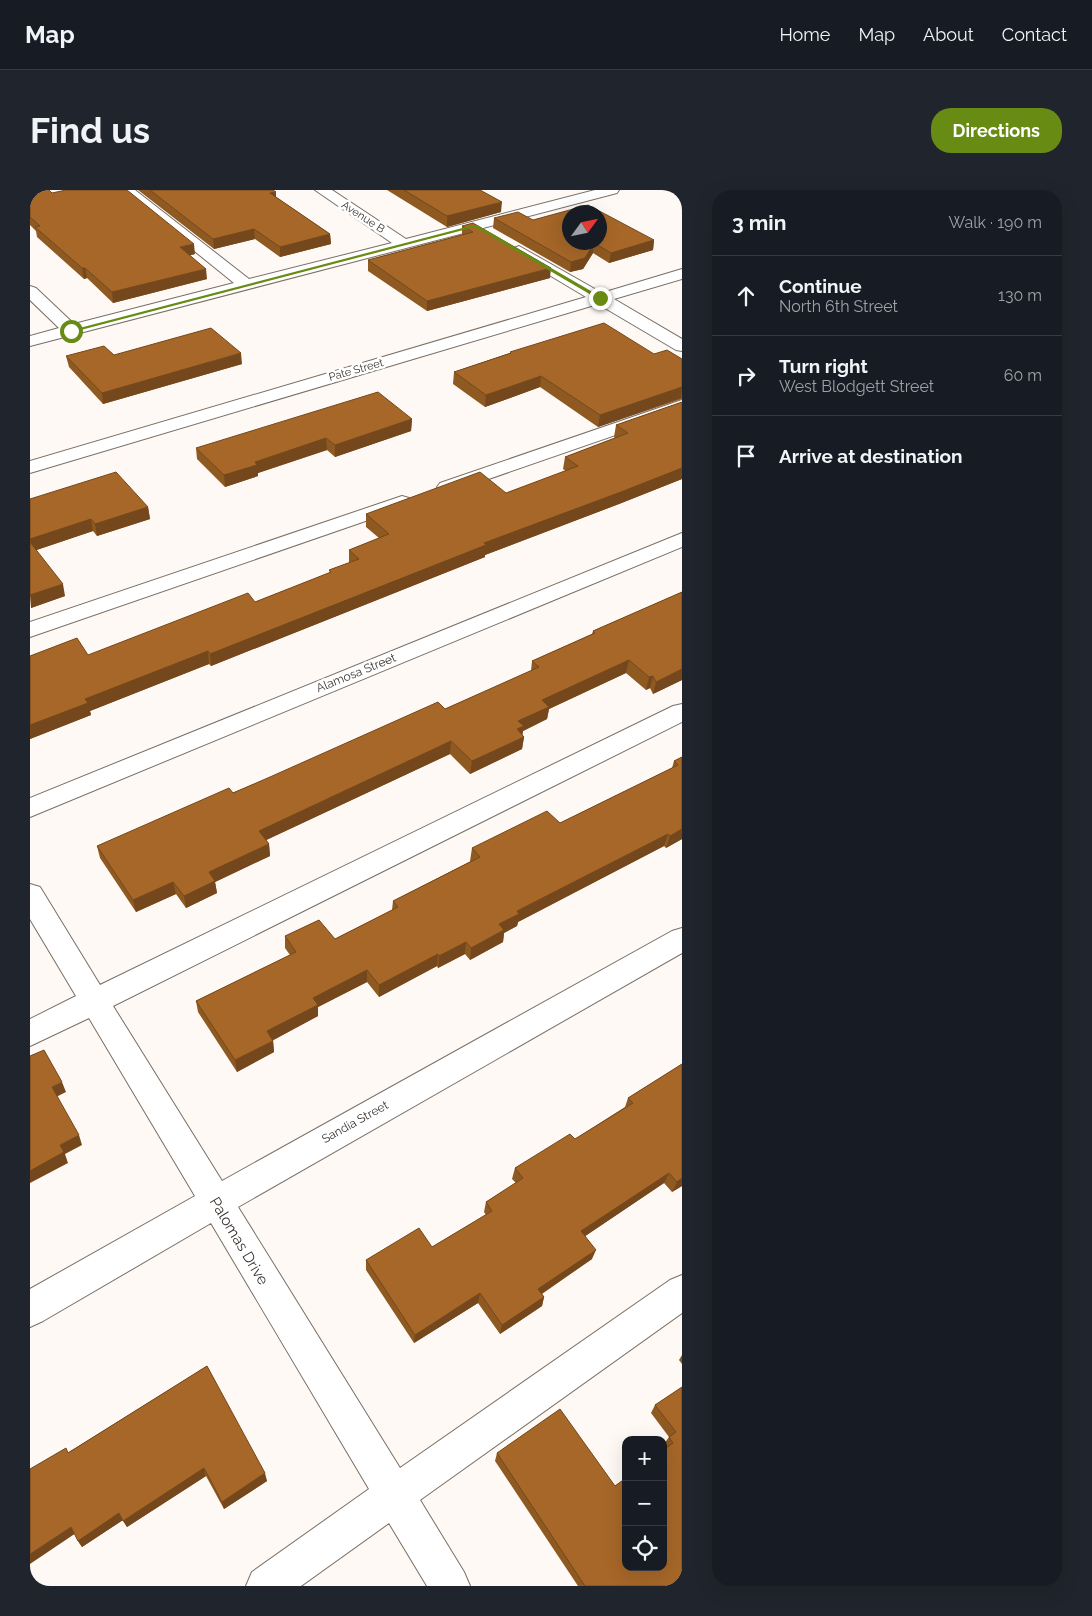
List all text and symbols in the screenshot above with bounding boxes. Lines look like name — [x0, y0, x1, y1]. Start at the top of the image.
text: Map — [25, 20, 75, 49]
text: Home — [779, 24, 830, 45]
text: Map — [858, 24, 895, 45]
text: About — [923, 24, 974, 45]
text: Contact — [1002, 24, 1067, 45]
button: Directions — [931, 108, 1062, 153]
text: Find us — [30, 110, 150, 151]
street label: Avenue B — [339, 198, 387, 236]
north arrow — [562, 205, 607, 250]
text: 3 min — [732, 210, 786, 235]
text: Walk · 190 m — [949, 213, 1042, 232]
text: Continue — [779, 275, 862, 297]
icon: ahead — [732, 282, 760, 310]
text: 130 m — [998, 286, 1042, 305]
route end — [589, 287, 612, 310]
text: North 6th Street — [779, 297, 898, 316]
route start — [60, 320, 83, 343]
text: Turn right — [779, 355, 868, 377]
street label: Pate Street — [327, 356, 385, 384]
icon: right — [732, 362, 760, 390]
text: 60 m — [1004, 366, 1042, 385]
text: West Blodgett Street — [779, 377, 934, 396]
icon: arrive — [732, 442, 760, 470]
text: Arrive at destination — [779, 445, 963, 467]
street label: Alamosa Street — [314, 651, 398, 695]
street label: Sandia Street — [319, 1098, 391, 1146]
street label: Palomas Drive — [206, 1194, 272, 1288]
map controls — [622, 1436, 667, 1571]
button: + — [622, 1436, 667, 1481]
button: − — [622, 1481, 667, 1526]
button: locate — [622, 1526, 667, 1571]

